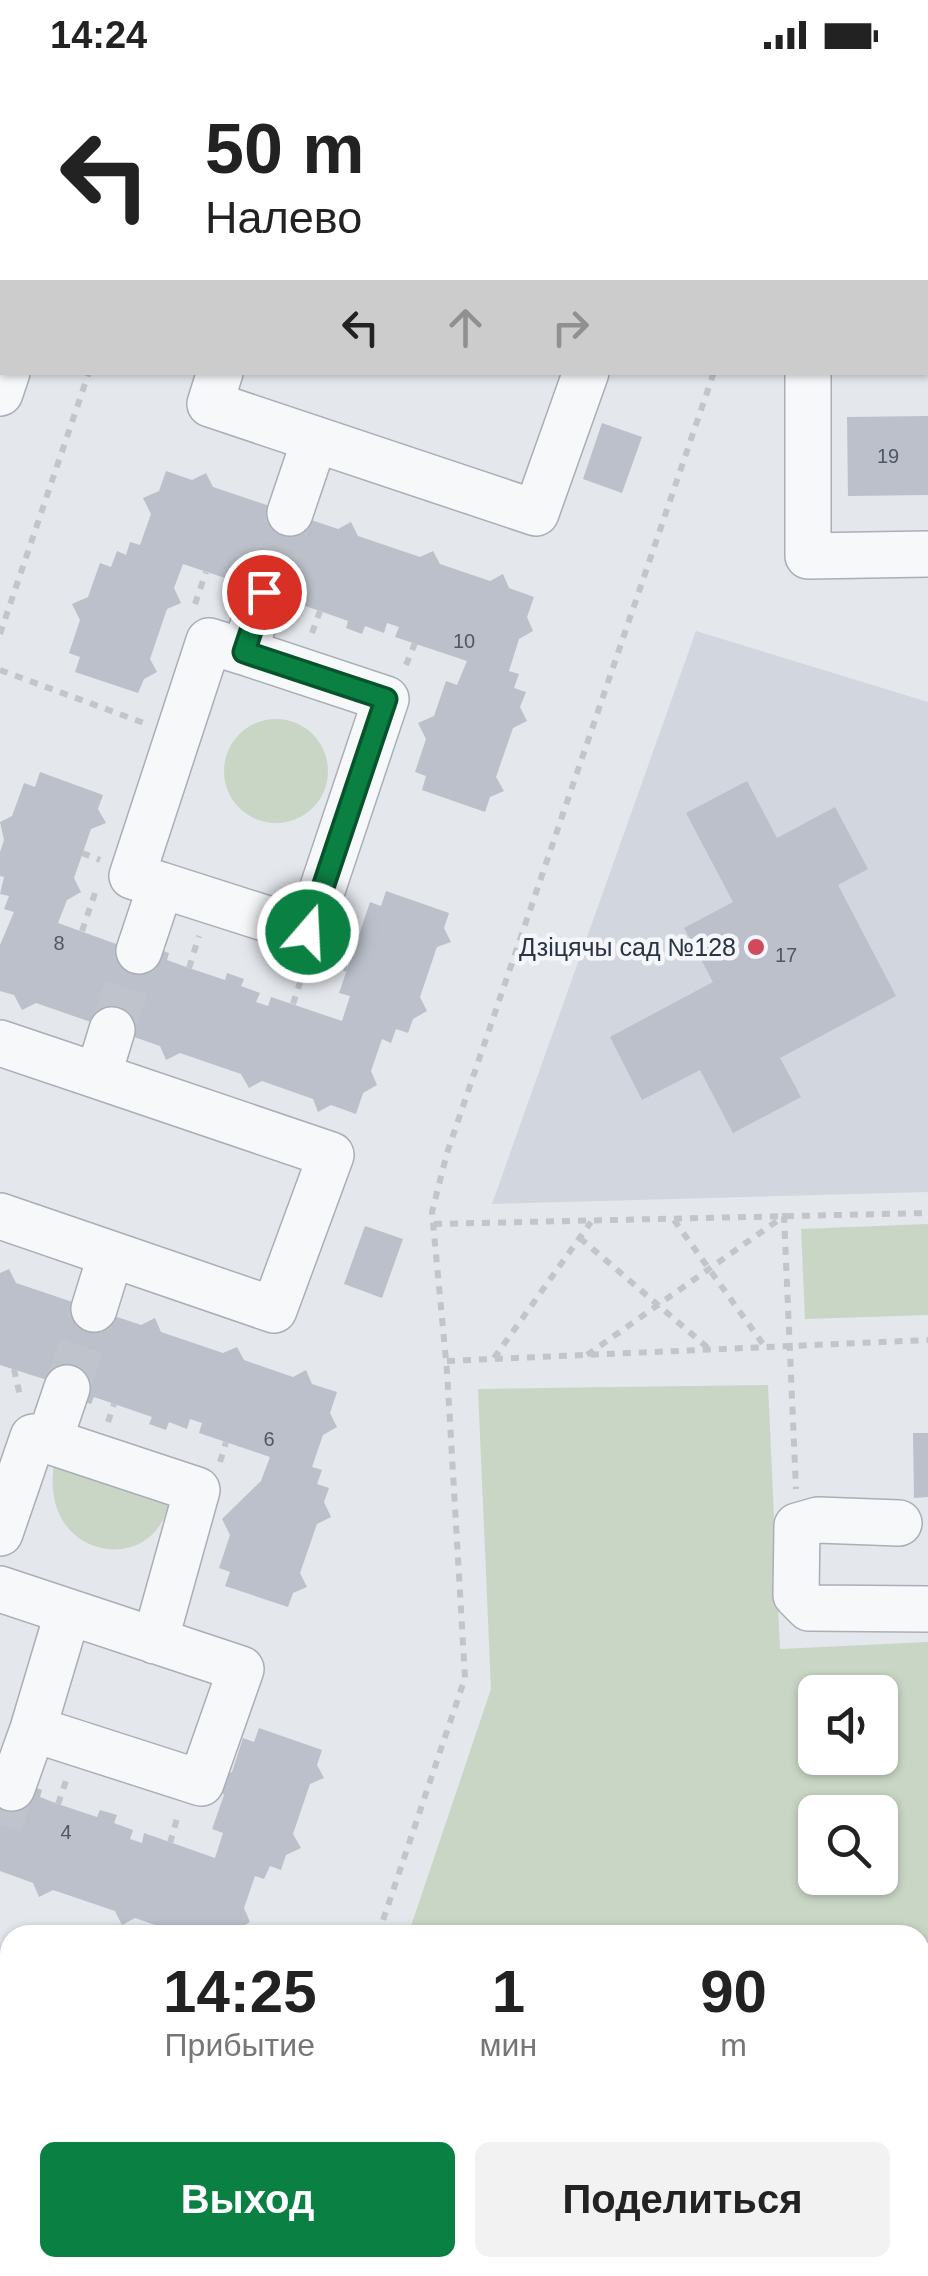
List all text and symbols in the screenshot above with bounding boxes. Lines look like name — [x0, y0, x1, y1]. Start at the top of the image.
text: 14:24 — [50, 14, 147, 56]
icon: left — [40, 110, 170, 240]
text: 50 m — [205, 110, 365, 188]
text: Налево — [205, 192, 362, 243]
icon: left — [333, 300, 388, 355]
icon: ahead — [438, 300, 493, 355]
icon: right — [543, 300, 598, 355]
house number: 19 — [877, 445, 899, 467]
pin — [222, 550, 307, 635]
icon: arrive — [237, 565, 292, 620]
house number: 10 — [453, 630, 475, 652]
position arrow — [256, 880, 360, 984]
house number: 8 — [53, 932, 65, 954]
place label: Дзіцячы сад №128 — [519, 933, 736, 961]
marker: Дзіцячы сад №128 — [745, 936, 767, 958]
house number: 17 — [775, 944, 797, 966]
house number: 6 — [263, 1428, 275, 1450]
map controls — [798, 1675, 898, 1895]
button: sound — [798, 1675, 898, 1775]
button: search — [798, 1795, 898, 1895]
house number: 4 — [60, 1821, 72, 1843]
text: 14:25 — [163, 1958, 317, 2025]
text: 1 — [492, 1958, 525, 2025]
text: 90 — [700, 1958, 767, 2025]
text: Прибытие — [165, 2027, 315, 2063]
text: мин — [480, 2027, 537, 2063]
text: m — [720, 2027, 747, 2063]
button: Выход — [40, 2142, 455, 2257]
button: Поделиться — [475, 2142, 890, 2257]

